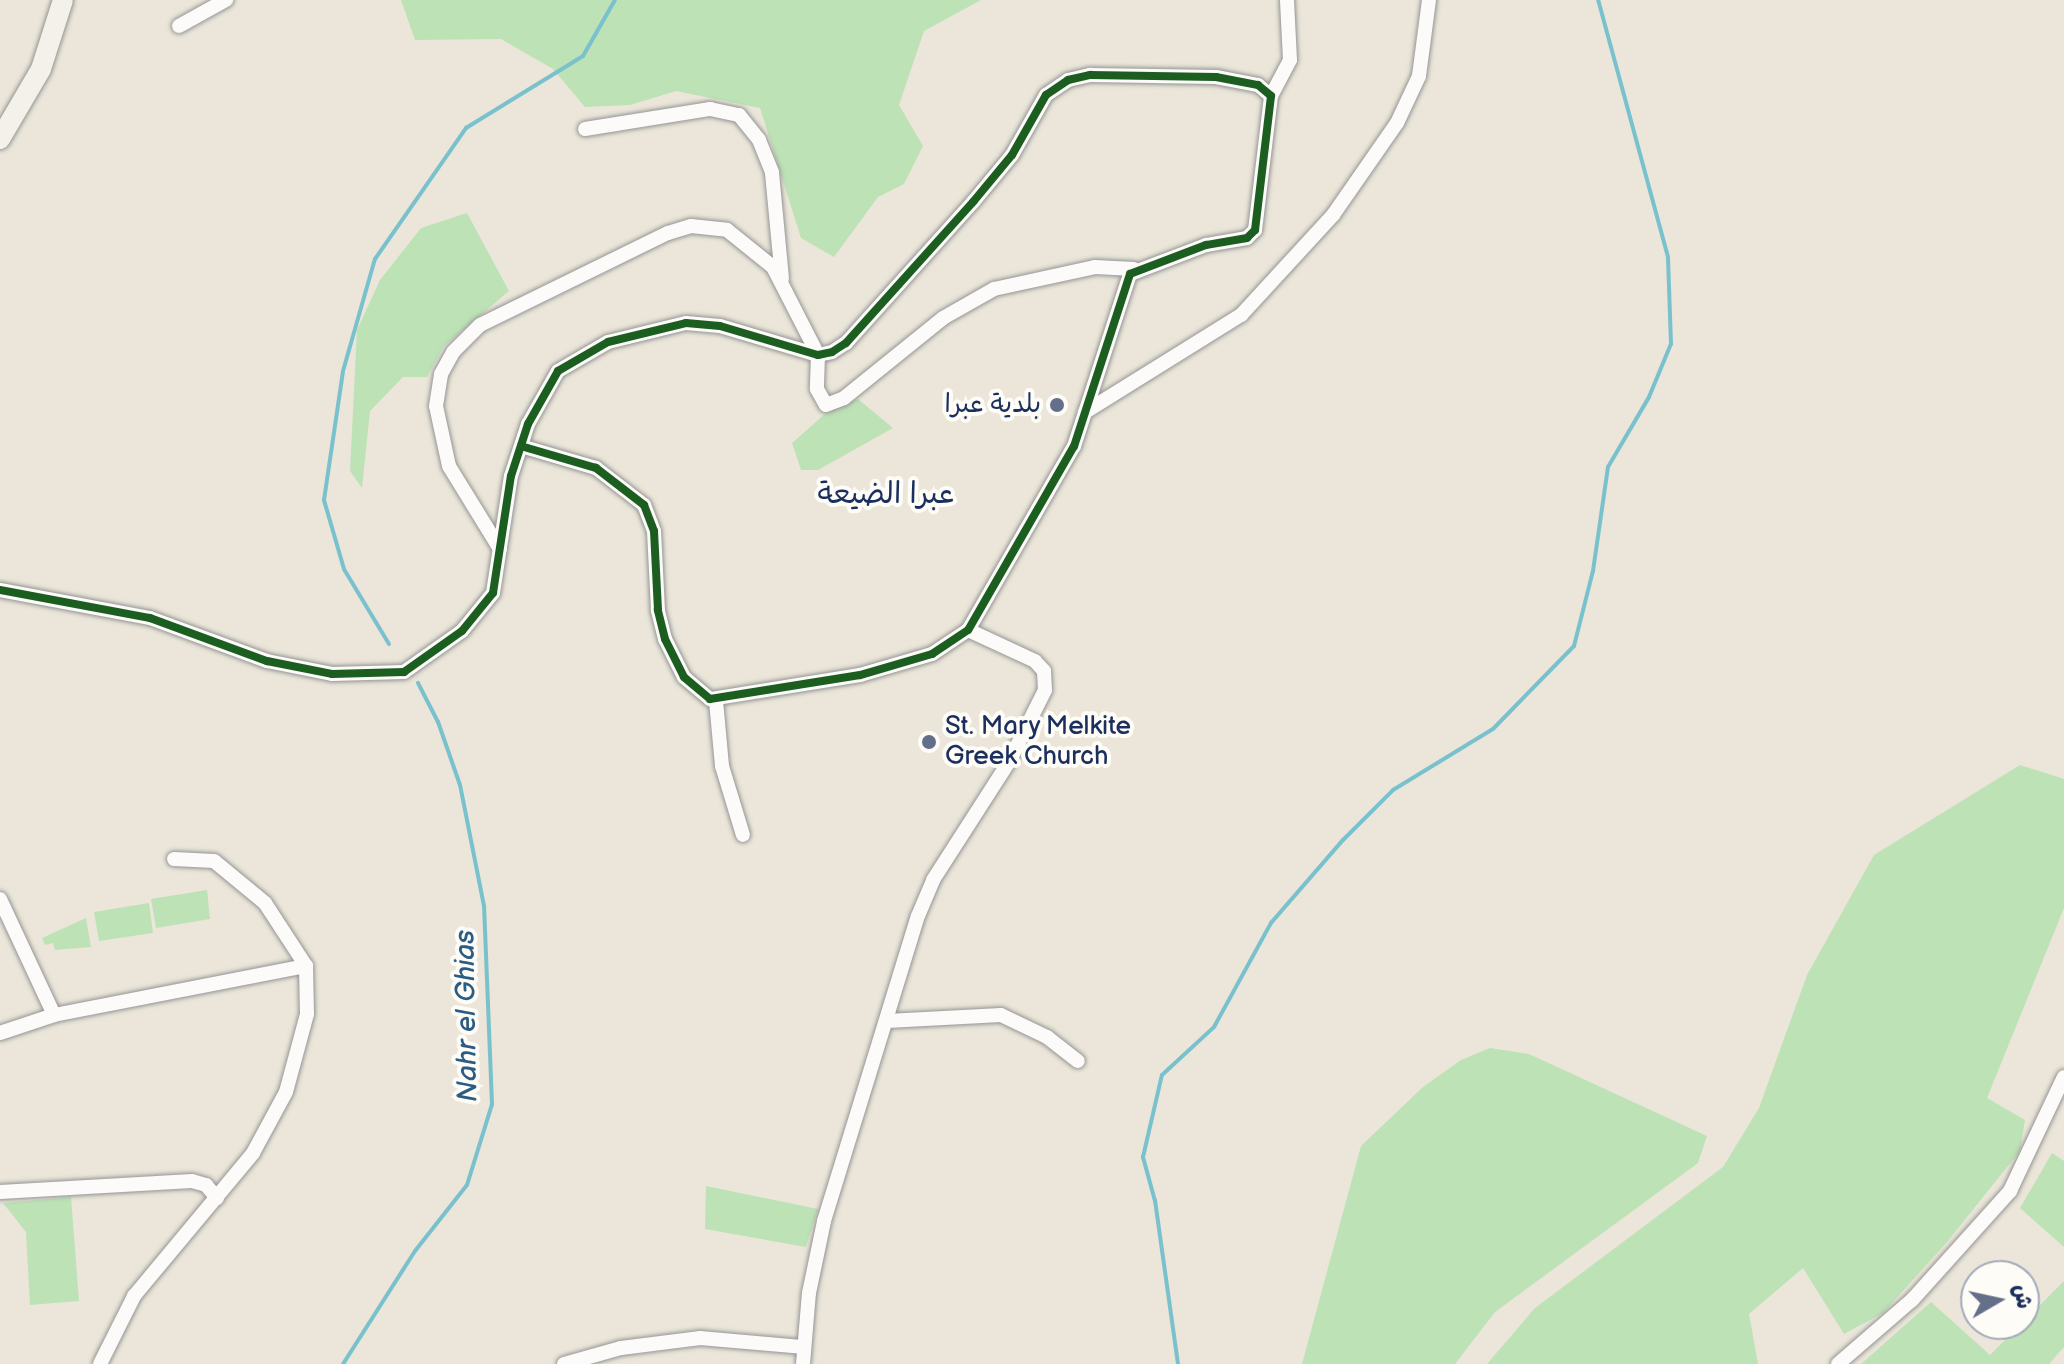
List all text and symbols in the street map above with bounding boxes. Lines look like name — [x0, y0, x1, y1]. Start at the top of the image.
place label: بلدية عبرا — [945, 389, 1041, 421]
marker: بلدية عبرا — [1048, 396, 1066, 414]
district label: عبرا الضيعة — [817, 476, 955, 512]
place label: St. Mary Melkite Greek Church — [945, 711, 1133, 772]
marker: St. Mary Melkite Greek Church — [920, 733, 938, 751]
water label: Nahr el Ghias — [449, 930, 485, 1102]
north arrow — [1960, 1260, 2040, 1340]
text: ش — [2007, 1282, 2037, 1311]

